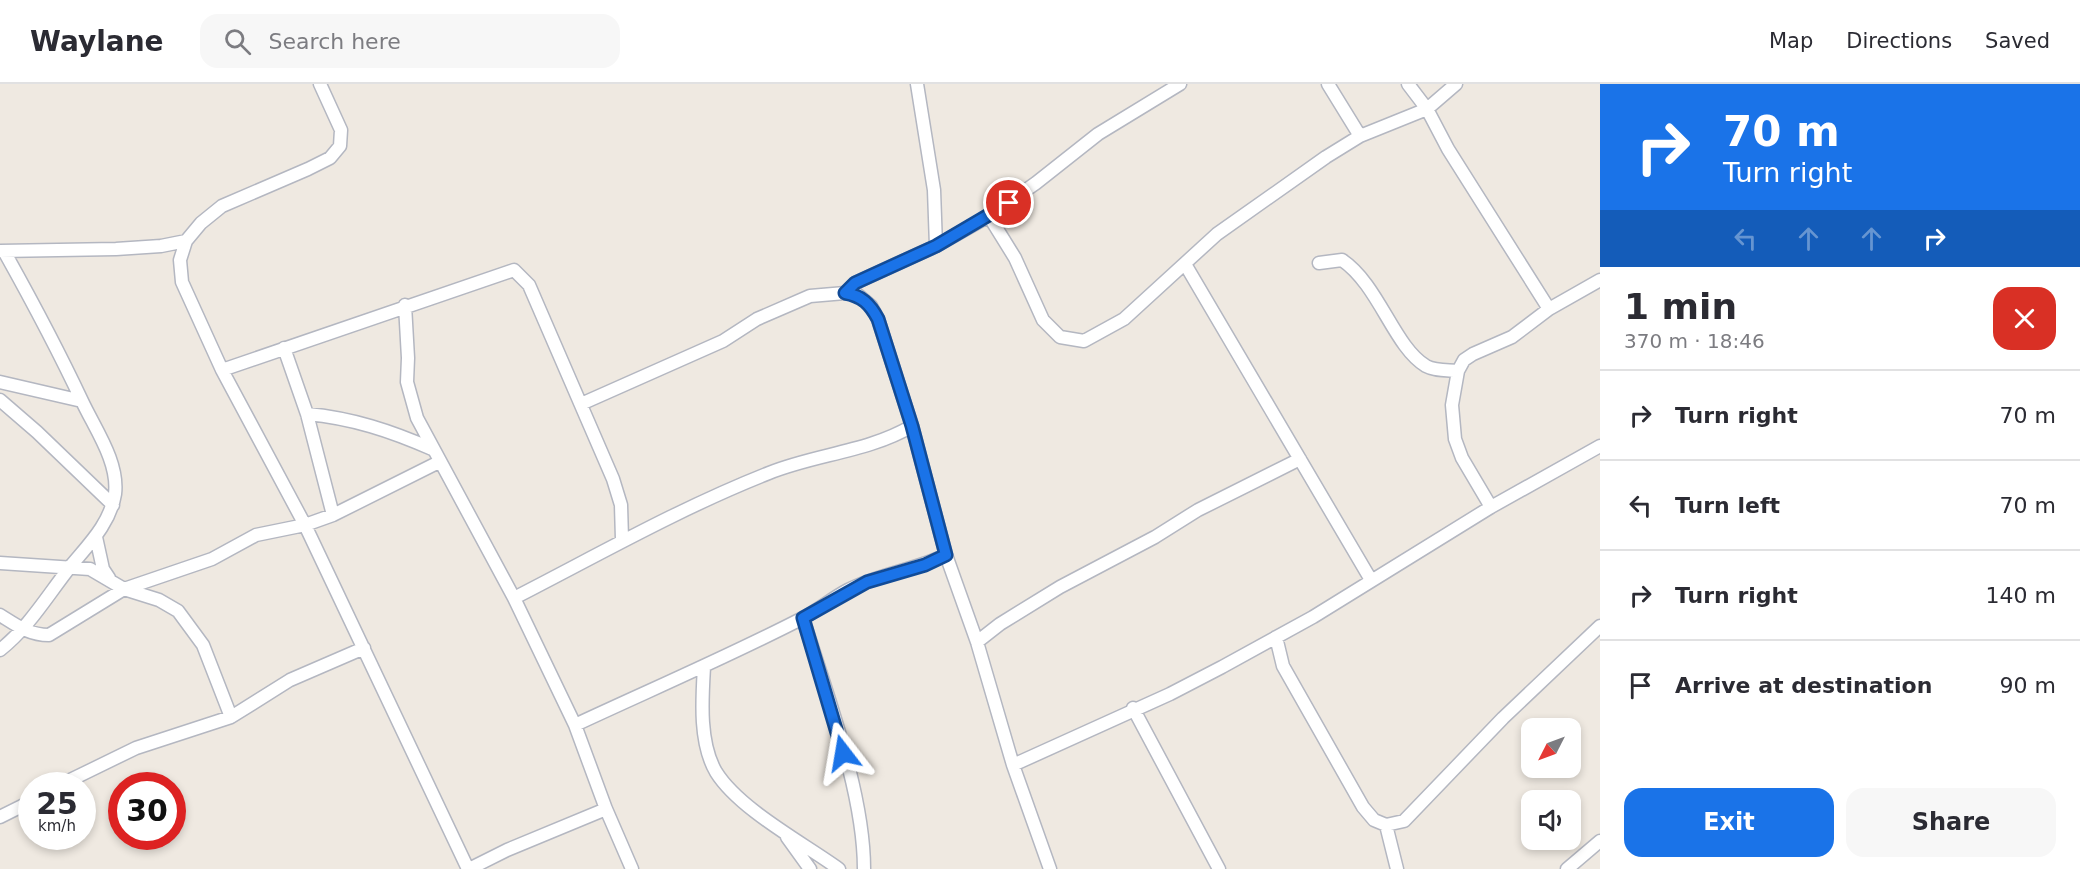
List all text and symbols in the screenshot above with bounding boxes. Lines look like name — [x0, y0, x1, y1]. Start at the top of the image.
search box — [200, 14, 620, 68]
text: Waylane — [30, 25, 164, 58]
icon: search — [221, 25, 254, 58]
text: Search here — [269, 29, 401, 54]
text: Map — [1769, 29, 1813, 53]
text: Directions — [1846, 29, 1952, 53]
text: Saved — [1985, 29, 2050, 53]
text: 70 m — [1723, 107, 1840, 156]
icon: right — [1624, 108, 1702, 186]
text: Turn right — [1723, 157, 1852, 188]
pin — [983, 177, 1034, 228]
icon: arrive — [992, 186, 1025, 219]
icon: left — [1729, 222, 1762, 255]
icon: ahead — [1792, 222, 1825, 255]
icon: ahead — [1855, 222, 1888, 255]
icon: right — [1918, 222, 1951, 255]
text: 1 min — [1624, 286, 1737, 327]
button: close — [1993, 287, 2056, 350]
text: 370 m · 18:46 — [1624, 329, 1765, 353]
icon: right — [1624, 399, 1657, 432]
text: Turn right — [1675, 403, 1798, 428]
text: 70 m — [2000, 403, 2056, 428]
icon: left — [1624, 489, 1657, 522]
text: Turn left — [1675, 493, 1780, 518]
text: 70 m — [2000, 493, 2056, 518]
icon: right — [1624, 579, 1657, 612]
text: Turn right — [1675, 583, 1798, 608]
text: 140 m — [1986, 583, 2056, 608]
icon: arrive — [1624, 669, 1657, 702]
text: Arrive at destination — [1675, 673, 1932, 698]
text: 90 m — [2000, 673, 2056, 698]
north arrow — [1521, 718, 1581, 778]
map controls — [1521, 718, 1581, 850]
position arrow — [811, 721, 875, 785]
speed limit sign: 30 — [108, 772, 186, 850]
text: 25 — [36, 786, 78, 821]
button: Exit — [1624, 788, 1834, 857]
button: Share — [1846, 788, 2056, 857]
button: sound — [1521, 790, 1581, 850]
text: km/h — [38, 817, 76, 835]

